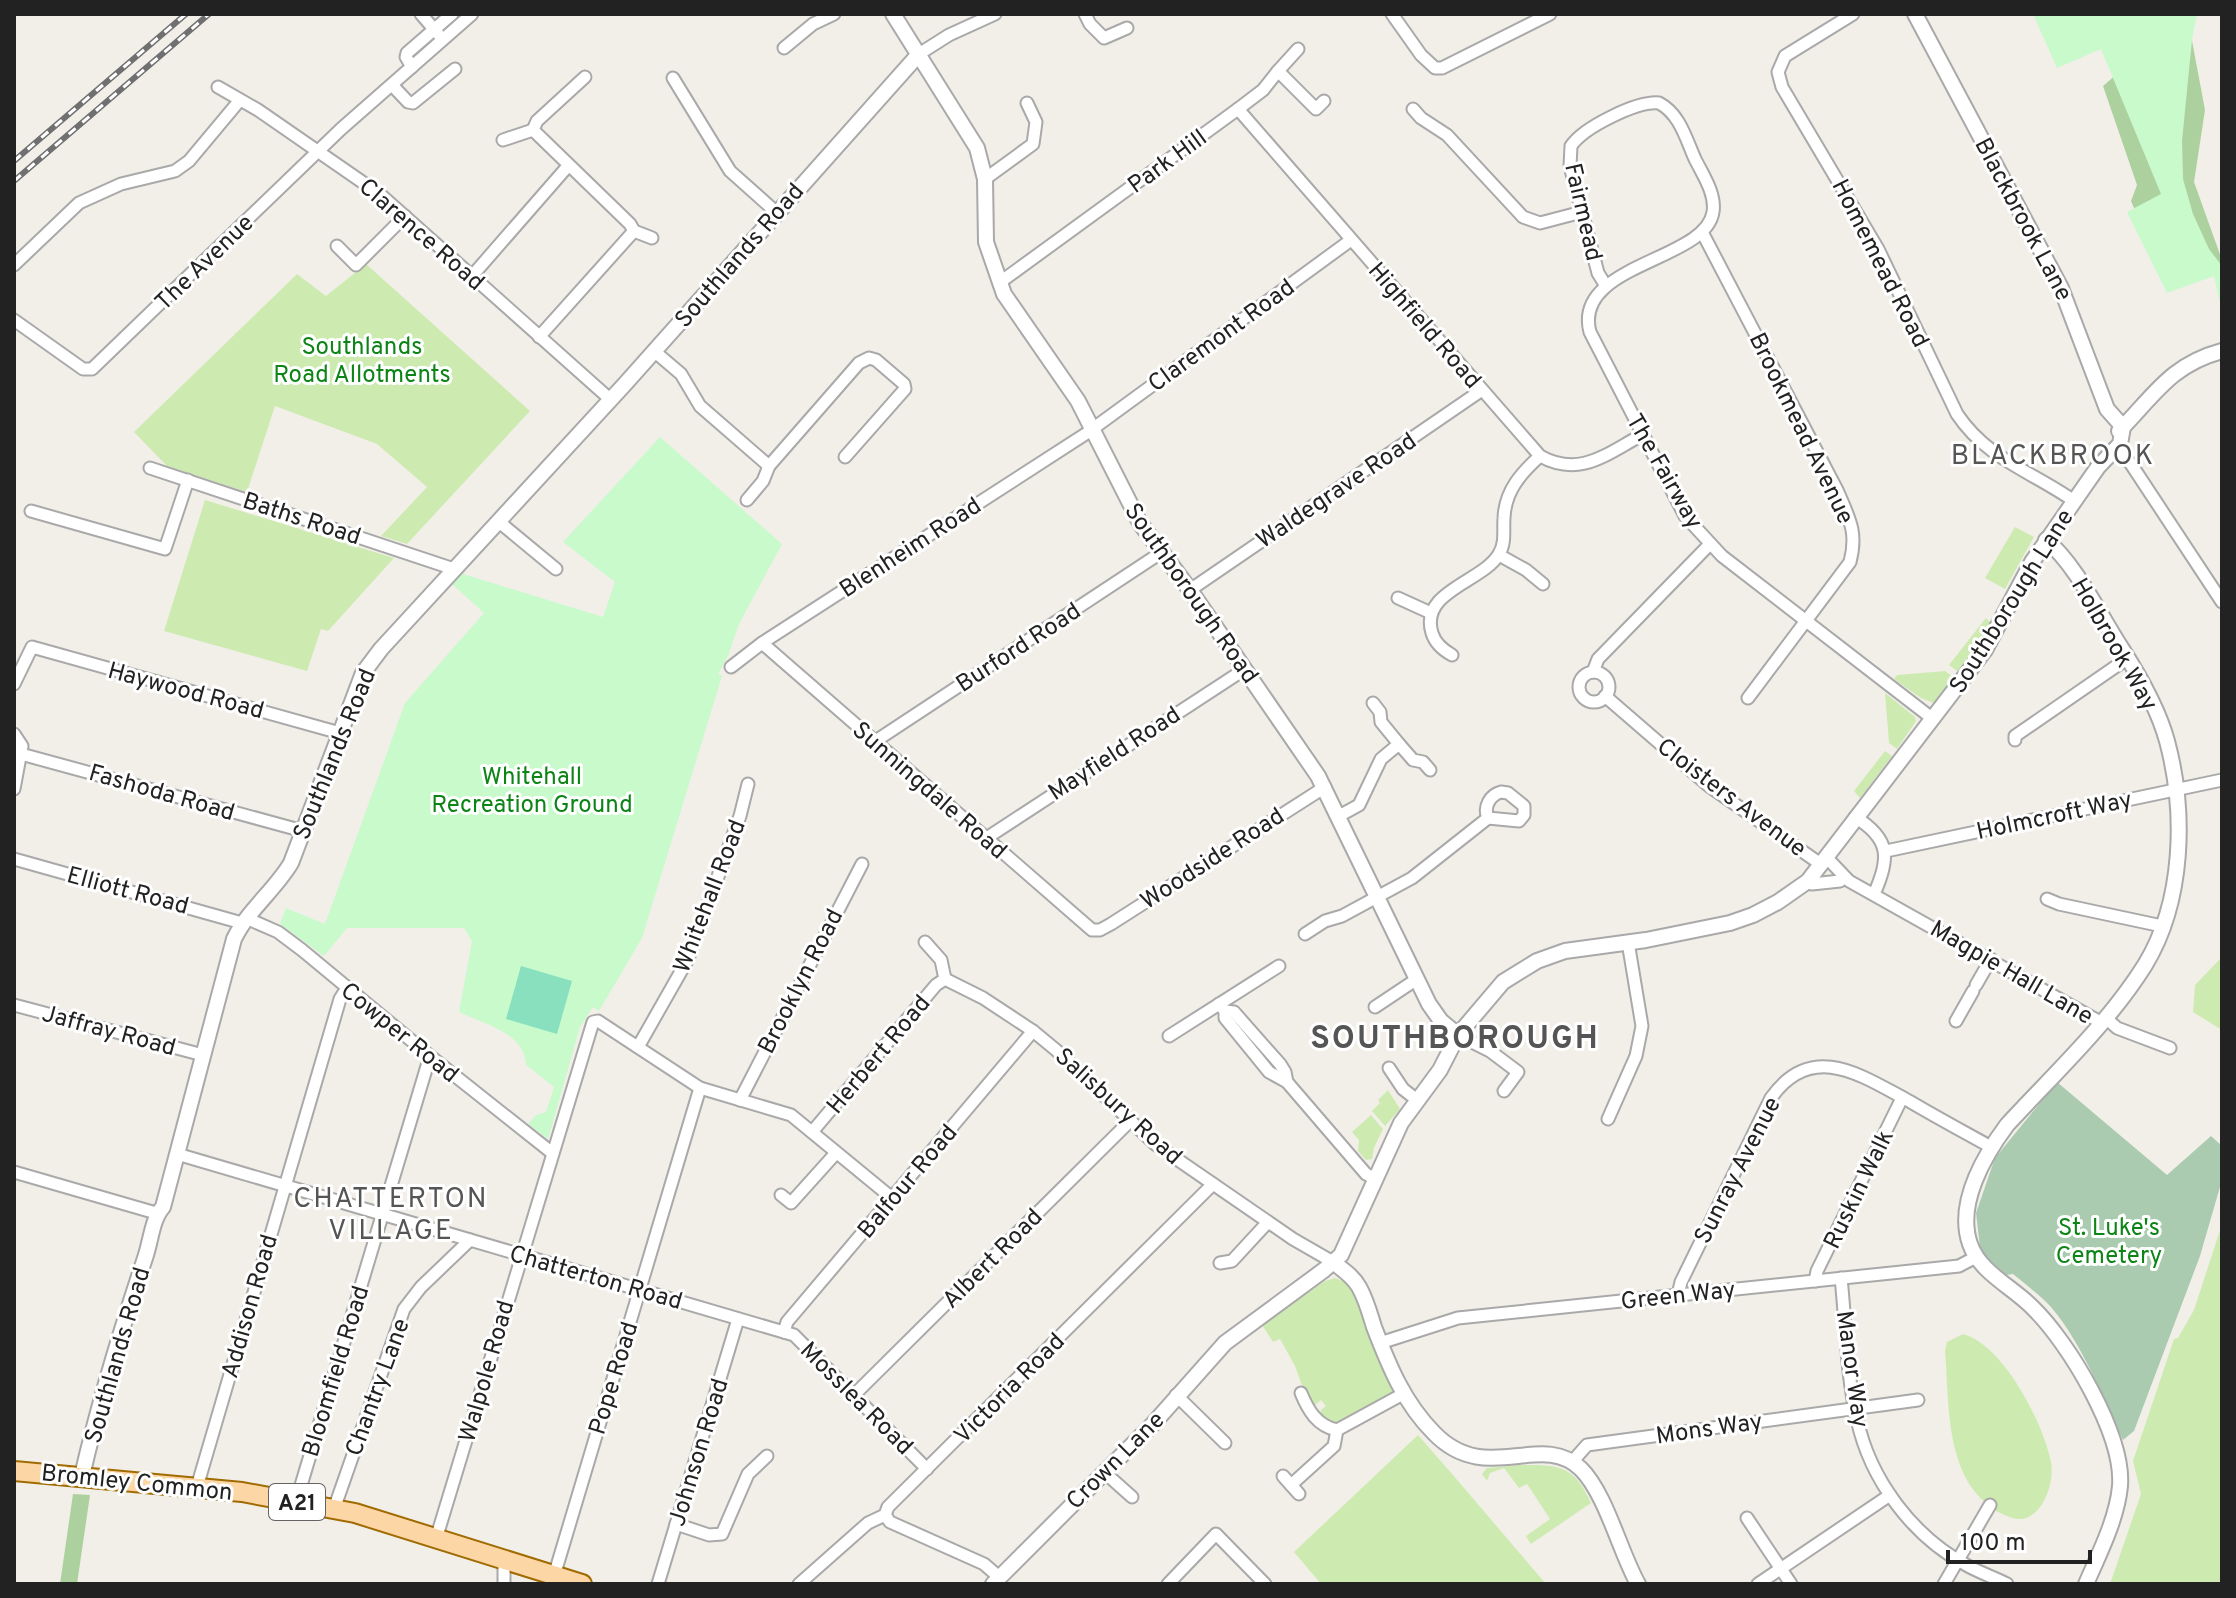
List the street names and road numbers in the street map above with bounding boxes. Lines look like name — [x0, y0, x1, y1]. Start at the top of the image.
street label: Park Hill — [1123, 124, 1214, 201]
street label: Blackbrook Lane — [1967, 133, 2078, 307]
street label: Fairmead — [1556, 161, 1608, 264]
street label: Clarence Road — [352, 173, 490, 298]
street label: Homemead Road — [1824, 175, 1935, 353]
street label: Southlands Road — [669, 178, 812, 335]
street label: The Avenue — [150, 209, 261, 318]
street label: Highfield Road — [1360, 257, 1487, 396]
street label: Claremont Road — [1143, 273, 1301, 400]
street label: Brookmead Avenue — [1741, 328, 1860, 530]
street label: The Fairway — [1618, 409, 1708, 535]
street label: Waldegrave Road — [1251, 427, 1423, 556]
street label: Baths Road — [238, 487, 364, 553]
street label: Blenheim Road — [835, 492, 988, 606]
street label: Southborough Road — [1117, 498, 1264, 690]
street label: Southborough Lane — [1944, 504, 2081, 700]
street label: Holbrook Way — [2063, 573, 2163, 717]
street label: Burford Road — [951, 597, 1087, 700]
street label: Haywood Road — [104, 657, 267, 727]
street label: Southlands Road — [288, 665, 384, 845]
street label: Mayfield Road — [1043, 701, 1187, 809]
street label: Sunningdale Road — [845, 716, 1012, 867]
street label: Cloisters Avenue — [1650, 733, 1812, 865]
street label: Fashoda Road — [85, 759, 238, 829]
street label: Holmcroft Way — [1974, 786, 2135, 848]
street label: Woodside Road — [1135, 802, 1291, 917]
street label: Whitehall Road — [668, 816, 754, 978]
street label: Elliott Road — [63, 861, 192, 923]
street label: Brooklyn Road — [752, 905, 851, 1059]
street label: Magpie Hall Lane — [1924, 915, 2098, 1033]
street label: Cowper Road — [334, 977, 464, 1090]
street label: Herbert Road — [821, 990, 938, 1121]
street label: Jaffray Road — [38, 1000, 179, 1064]
street label: Salisbury Road — [1048, 1042, 1188, 1173]
street label: Sunray Avenue — [1689, 1092, 1789, 1249]
street label: Balfour Road — [852, 1119, 965, 1246]
street label: Ruskin Walk — [1818, 1125, 1902, 1254]
street label: Albert Road — [937, 1203, 1050, 1316]
street label: Addison Road — [216, 1231, 286, 1382]
street label: Chatterton Road — [505, 1240, 685, 1318]
street label: Southlands Road — [79, 1264, 158, 1447]
street label: Green Way — [1619, 1276, 1737, 1318]
street label: Bloomfield Road — [297, 1282, 377, 1461]
street label: Walpole Road — [453, 1297, 522, 1446]
street label: Manor Way — [1828, 1309, 1874, 1430]
street label: Chantry Lane — [340, 1315, 418, 1461]
street label: Pope Road — [584, 1318, 646, 1439]
street label: Victoria Road — [949, 1328, 1072, 1451]
street label: Mosslea Road — [793, 1337, 918, 1462]
street label: Johnson Road — [663, 1375, 737, 1530]
street label: Crown Lane — [1061, 1406, 1172, 1517]
street label: Mons Way — [1654, 1408, 1765, 1452]
street label: Bromley Common — [40, 1459, 234, 1509]
road number: A21 — [269, 1484, 325, 1520]

